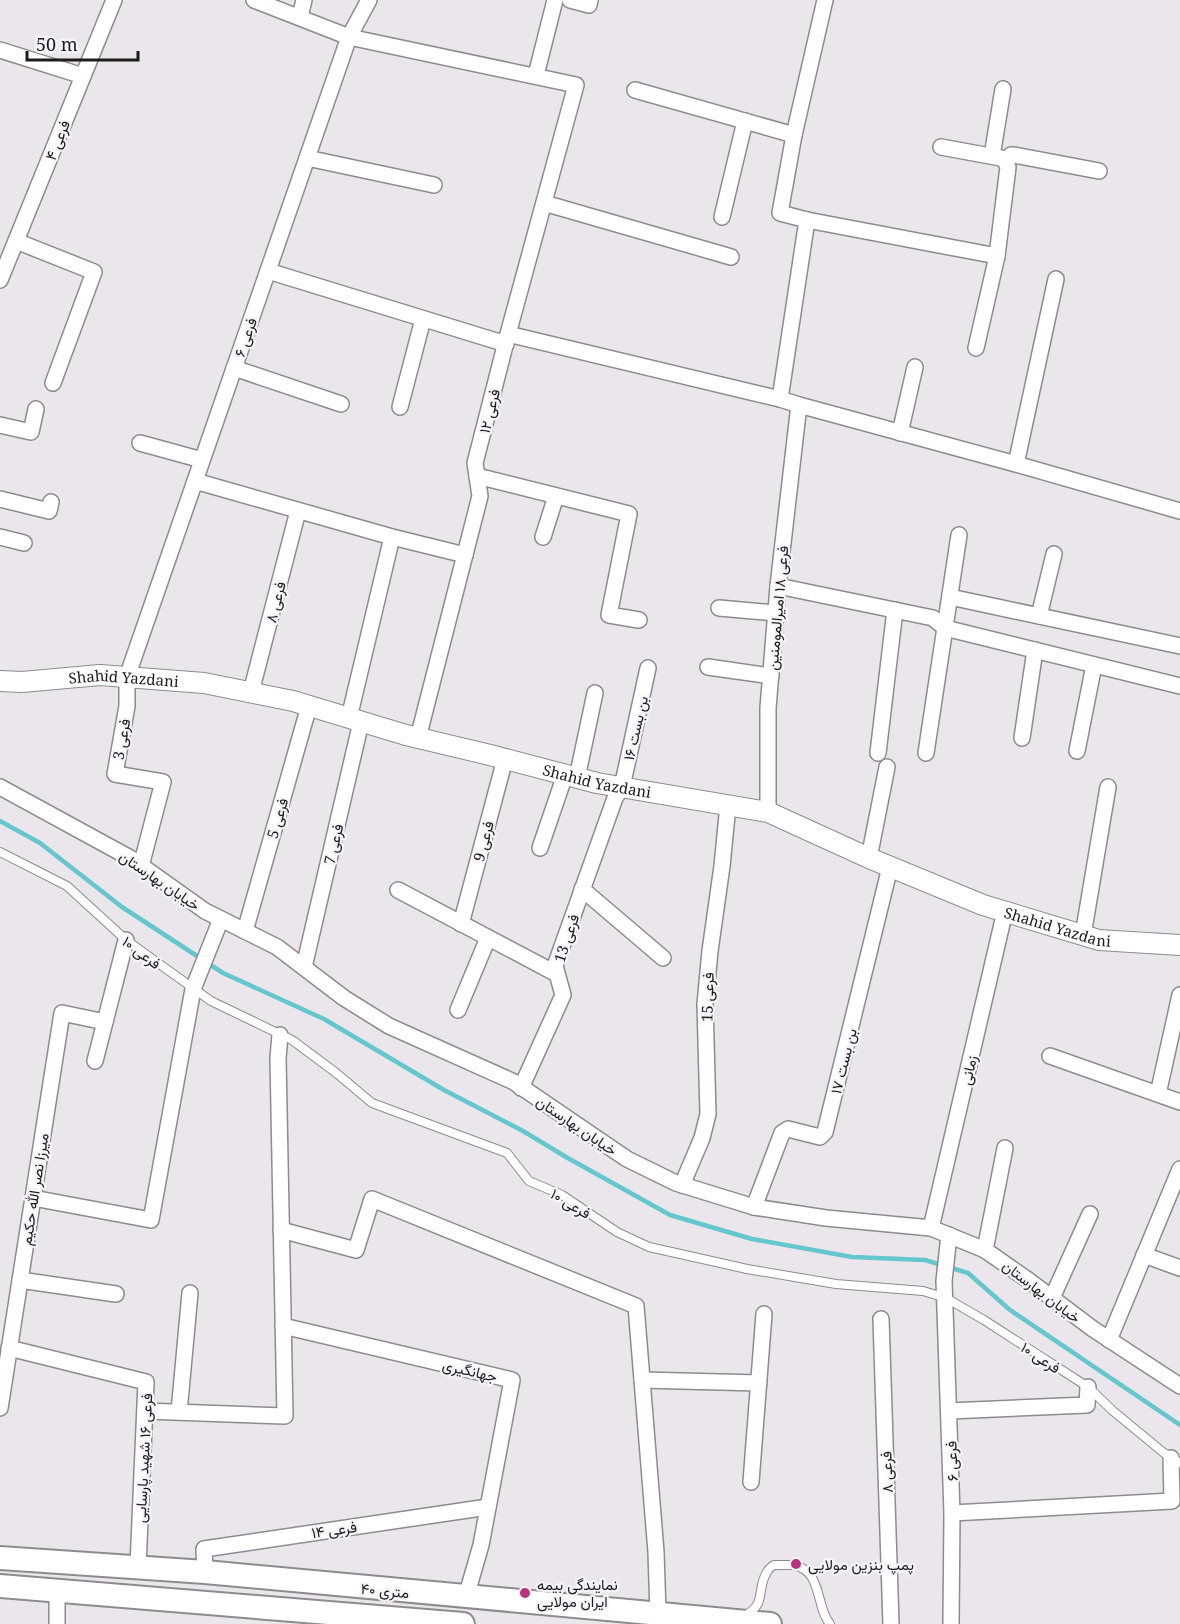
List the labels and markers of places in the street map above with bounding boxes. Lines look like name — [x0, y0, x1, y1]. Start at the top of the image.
place label: پمپ بنزین مولایی — [808, 1554, 914, 1575]
marker: پمپ بنزین مولایی — [789, 1557, 803, 1571]
place label: نمایندگی بیمه ایران مولایی — [537, 1574, 618, 1612]
marker: نمایندگی بیمه ایران مولایی — [518, 1586, 532, 1600]

